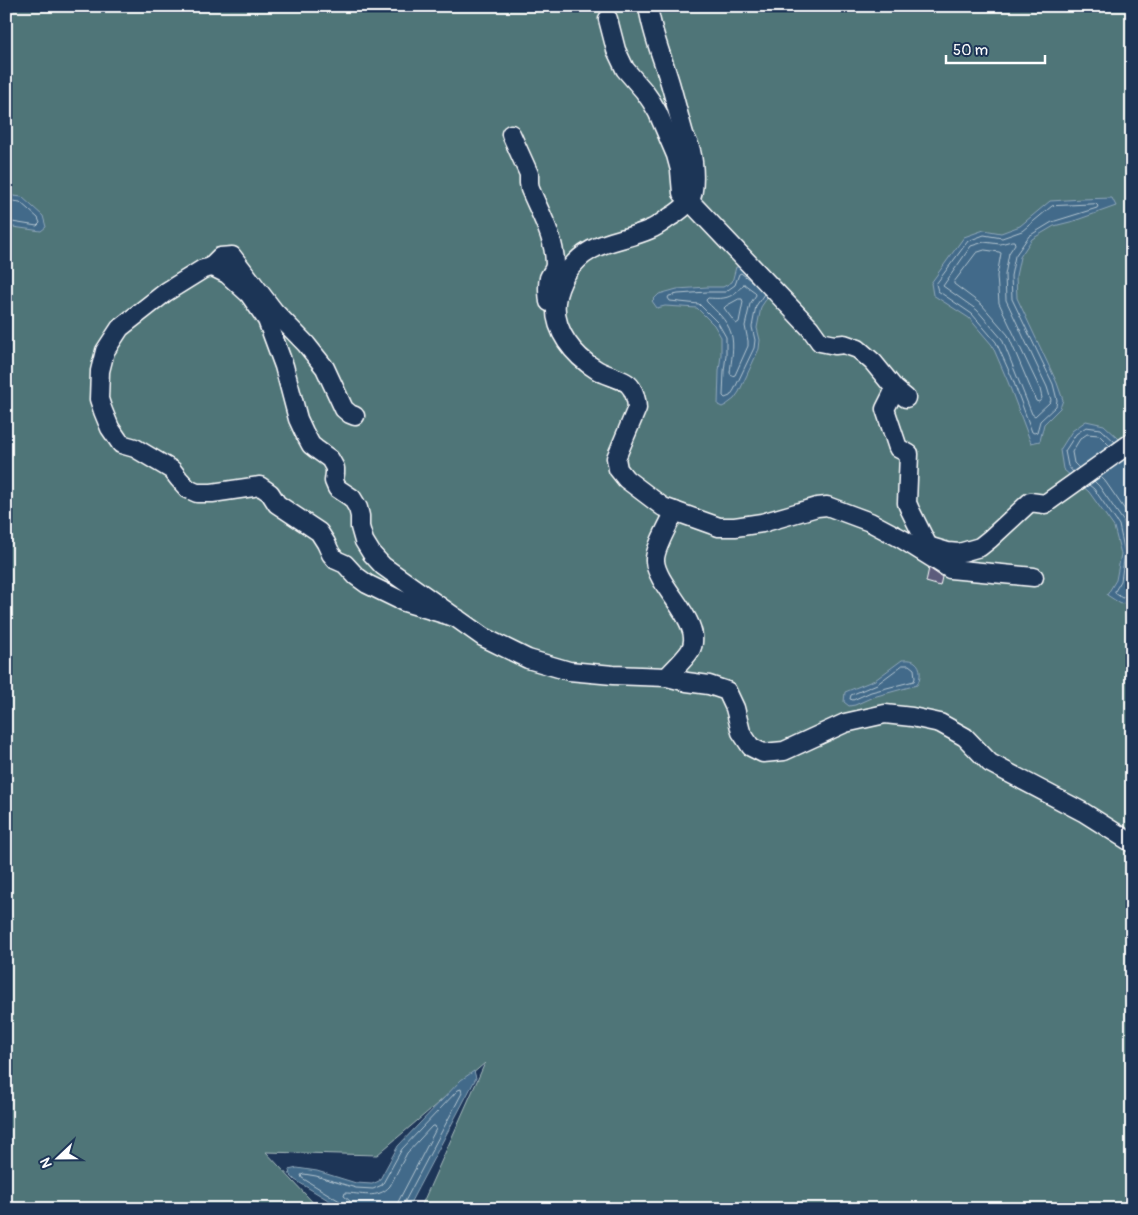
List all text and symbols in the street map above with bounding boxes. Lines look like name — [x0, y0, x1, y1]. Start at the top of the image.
scale bar — [946, 32, 1044, 64]
text: 50 m — [953, 41, 988, 60]
north arrow — [32, 1132, 82, 1182]
text: N — [37, 1155, 56, 1170]

